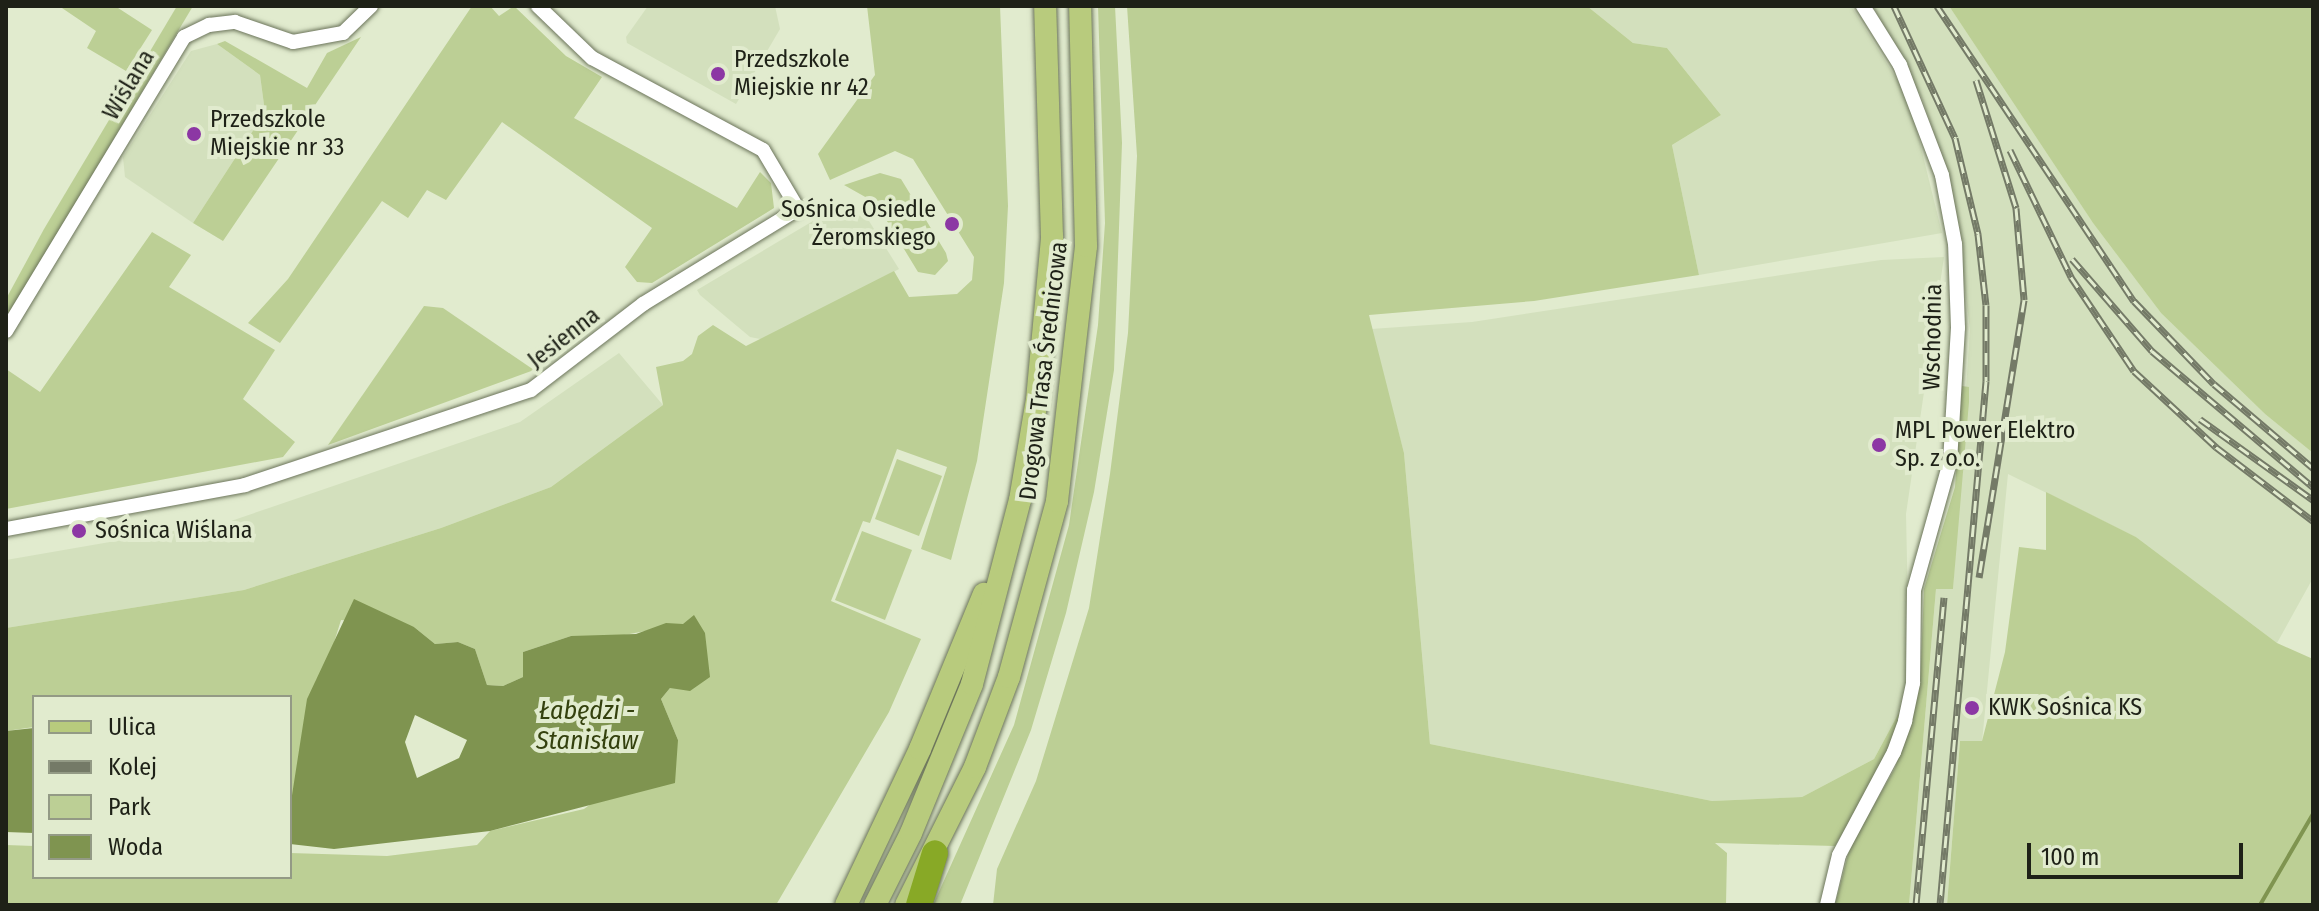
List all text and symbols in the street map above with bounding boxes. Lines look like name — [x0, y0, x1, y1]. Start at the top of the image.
street label: Wiślana — [97, 45, 161, 125]
place label: Przedszkole Miejskie nr 42 — [734, 46, 869, 102]
marker: Przedszkole Miejskie nr 42 — [709, 65, 727, 83]
place label: Przedszkole Miejskie nr 33 — [210, 106, 344, 162]
marker: Przedszkole Miejskie nr 33 — [185, 125, 203, 143]
place label: Sośnica Osiedle Żeromskiego — [781, 196, 936, 252]
marker: Sośnica Osiedle Żeromskiego — [943, 215, 961, 233]
street label: Drogowa Trasa Średnicowa — [1014, 240, 1074, 502]
street label: Wschodnia — [1918, 283, 1948, 391]
street label: Jesienna — [522, 301, 606, 375]
place label: MPL Power Elektro Sp. z o.o. — [1895, 417, 2075, 473]
marker: MPL Power Elektro Sp. z o.o. — [1870, 436, 1888, 454]
place label: Sośnica Wiślana — [95, 517, 253, 545]
marker: Sośnica Wiślana — [70, 522, 88, 540]
place label: KWK Sośnica KS — [1988, 694, 2142, 722]
legend — [32, 695, 292, 879]
water label: Łabędzi - Stanisław — [536, 695, 638, 756]
marker: KWK Sośnica KS — [1963, 699, 1981, 717]
text: Ulica — [108, 713, 156, 741]
text: Kolej — [108, 753, 157, 781]
text: Park — [108, 793, 151, 821]
scale bar — [2031, 827, 2247, 877]
text: Woda — [108, 833, 163, 861]
text: 100 m — [2041, 843, 2099, 871]

